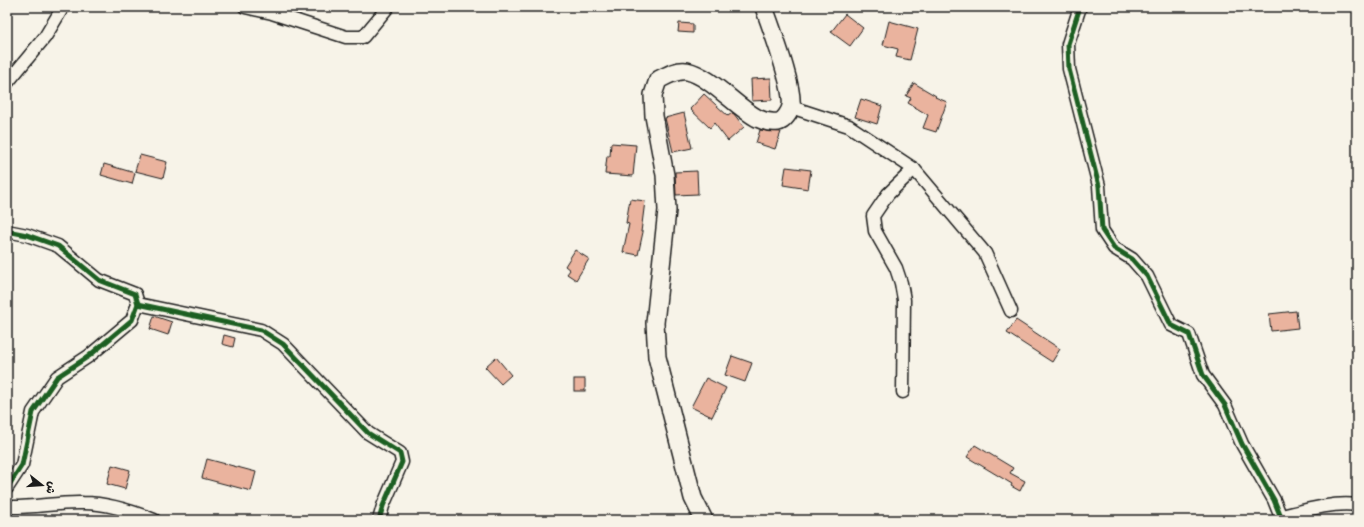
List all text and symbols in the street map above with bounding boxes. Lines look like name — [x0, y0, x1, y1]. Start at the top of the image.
north arrow — [22, 465, 62, 505]
text: ش — [43, 480, 61, 496]

